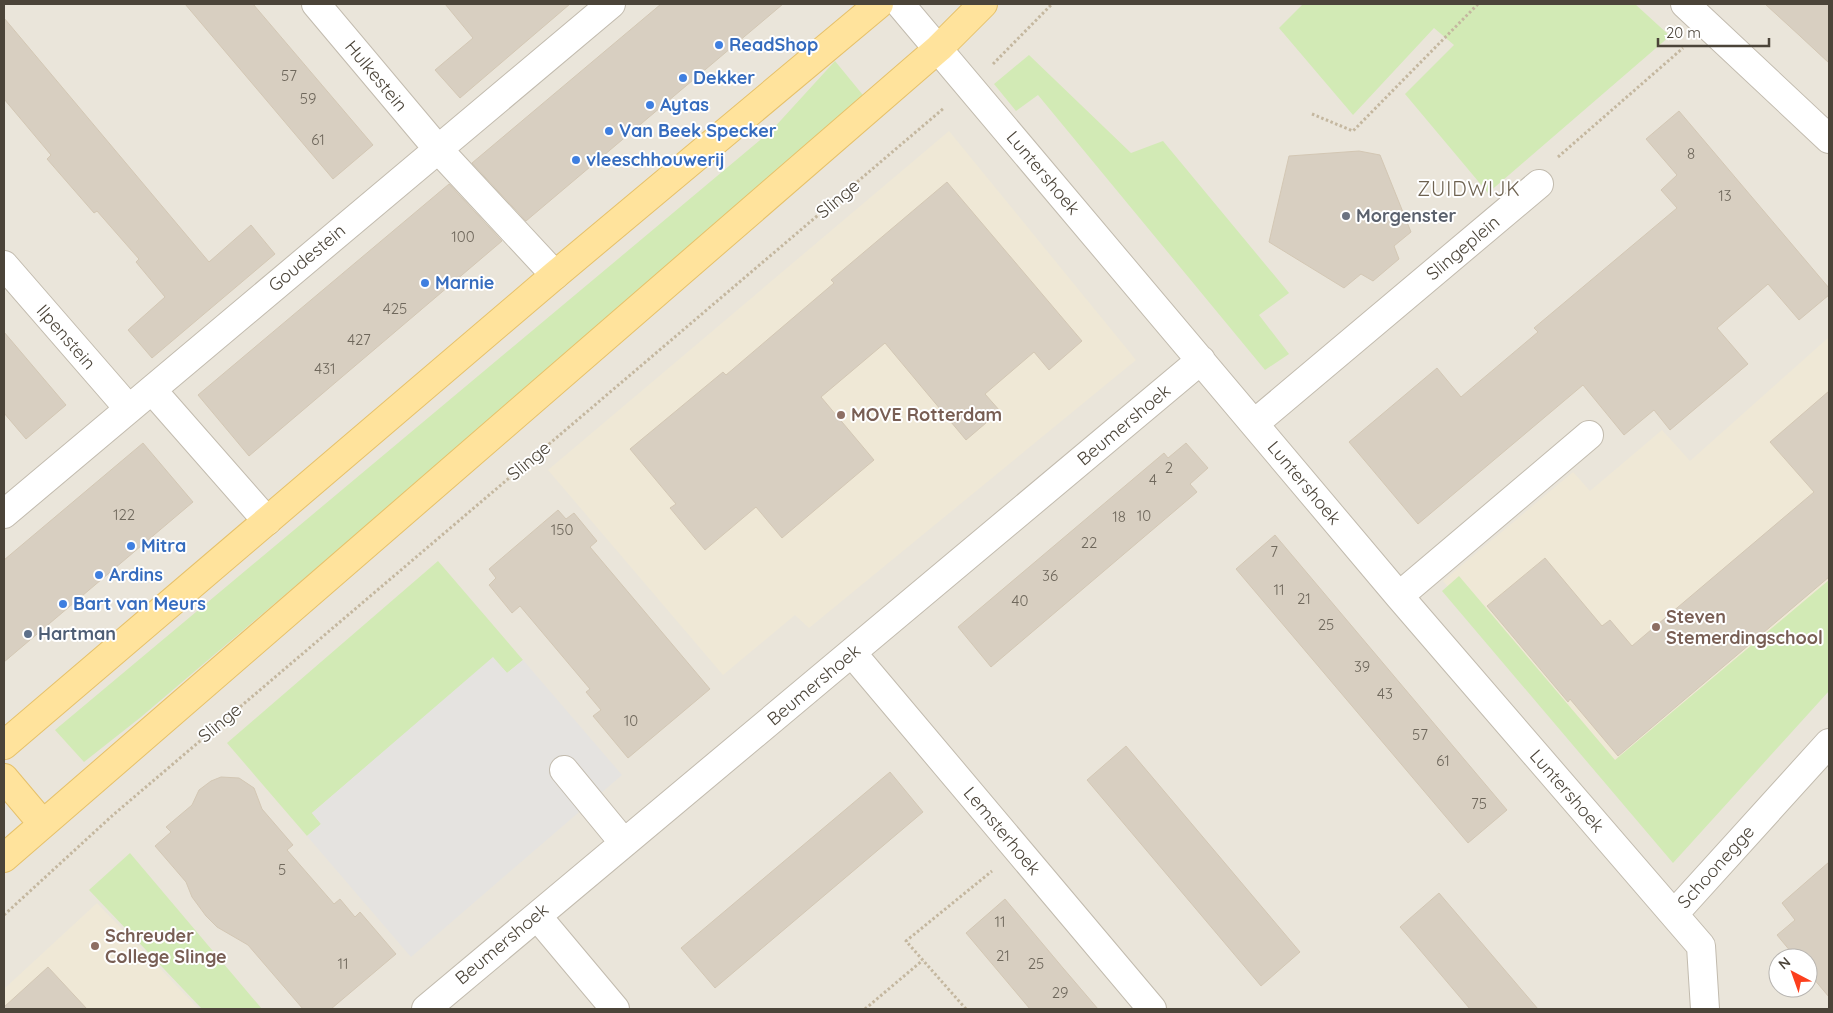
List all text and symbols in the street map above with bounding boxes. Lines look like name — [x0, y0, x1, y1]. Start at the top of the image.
scale bar — [1658, 15, 1769, 47]
text: 20 m — [1666, 23, 1701, 42]
place label: ReadShop — [729, 33, 818, 56]
street label: Hulkestein — [340, 35, 413, 116]
marker: ReadShop — [713, 39, 725, 51]
house number: 57 — [281, 66, 297, 85]
place label: Dekker — [693, 66, 755, 89]
marker: Dekker — [677, 72, 689, 84]
house number: 59 — [300, 89, 316, 108]
place label: Aytas — [660, 93, 709, 116]
marker: Aytas — [644, 99, 656, 111]
place label: Van Beek Specker — [619, 119, 777, 142]
marker: Van Beek Specker — [603, 125, 615, 137]
street label: Luntershoek — [1002, 126, 1085, 219]
house number: 61 — [311, 130, 325, 149]
house number: 8 — [1687, 144, 1695, 163]
place label: vleeschhouwerij — [586, 148, 724, 171]
marker: vleeschhouwerij — [570, 154, 582, 166]
street label: Slinge — [811, 174, 864, 223]
district label: ZUIDWIJK — [1417, 176, 1521, 201]
house number: 13 — [1718, 186, 1732, 205]
place label: Morgenster — [1356, 204, 1457, 227]
marker: Morgenster — [1340, 210, 1352, 222]
street label: Slingeplein — [1421, 210, 1504, 285]
street label: Goudestein — [263, 219, 350, 297]
house number: 100 — [451, 227, 475, 246]
place label: Marnie — [435, 271, 494, 294]
marker: Marnie — [419, 277, 431, 289]
street label: Ilpenstein — [32, 299, 101, 374]
house number: 425 — [383, 299, 407, 318]
house number: 427 — [347, 330, 371, 349]
house number: 431 — [314, 359, 336, 378]
street label: Beumershoek — [1072, 379, 1175, 470]
place label: MOVE Rotterdam — [851, 403, 1002, 426]
marker: MOVE Rotterdam — [835, 409, 847, 421]
street label: Slinge — [502, 436, 555, 485]
street label: Luntershoek — [1263, 436, 1346, 529]
house number: 2 — [1165, 458, 1173, 477]
house number: 4 — [1149, 470, 1157, 489]
house number: 122 — [113, 505, 135, 524]
house number: 10 — [1137, 506, 1151, 525]
house number: 18 — [1112, 507, 1126, 526]
house number: 150 — [551, 520, 573, 539]
house number: 22 — [1081, 533, 1097, 552]
place label: Mitra — [141, 534, 186, 557]
marker: Mitra — [125, 540, 137, 552]
house number: 7 — [1270, 542, 1278, 561]
place label: Ardins — [109, 563, 163, 586]
house number: 36 — [1042, 566, 1058, 585]
marker: Ardins — [93, 569, 105, 581]
house number: 11 — [1273, 580, 1285, 599]
house number: 21 — [1297, 589, 1311, 608]
house number: 40 — [1012, 591, 1028, 610]
place label: Bart van Meurs — [73, 592, 206, 615]
marker: Bart van Meurs — [57, 598, 69, 610]
place label: Steven Stemerdingschool — [1666, 605, 1823, 649]
house number: 25 — [1318, 615, 1334, 634]
marker: Steven Stemerdingschool — [1650, 621, 1662, 633]
place label: Hartman — [38, 622, 116, 645]
marker: Hartman — [22, 628, 34, 640]
street label: Beumershoek — [762, 639, 865, 730]
house number: 39 — [1354, 657, 1370, 676]
house number: 43 — [1377, 684, 1393, 703]
street label: Slinge — [193, 698, 246, 747]
house number: 10 — [624, 711, 638, 730]
house number: 57 — [1412, 725, 1428, 744]
street label: Luntershoek — [1525, 744, 1610, 837]
house number: 61 — [1436, 751, 1450, 770]
street label: Lemsterhoek — [959, 782, 1046, 880]
house number: 75 — [1471, 794, 1487, 813]
street label: Schoonegge — [1672, 820, 1759, 913]
house number: 5 — [278, 860, 286, 879]
street label: Beumershoek — [450, 898, 553, 989]
house number: 11 — [994, 912, 1006, 931]
place label: Schreuder College Slinge — [105, 924, 227, 968]
marker: Schreuder College Slinge — [89, 940, 101, 952]
house number: 21 — [996, 946, 1010, 965]
north arrow — [1768, 948, 1818, 998]
text: N — [1775, 953, 1794, 973]
house number: 11 — [337, 954, 349, 973]
house number: 25 — [1028, 954, 1044, 973]
house number: 29 — [1052, 983, 1068, 1002]

